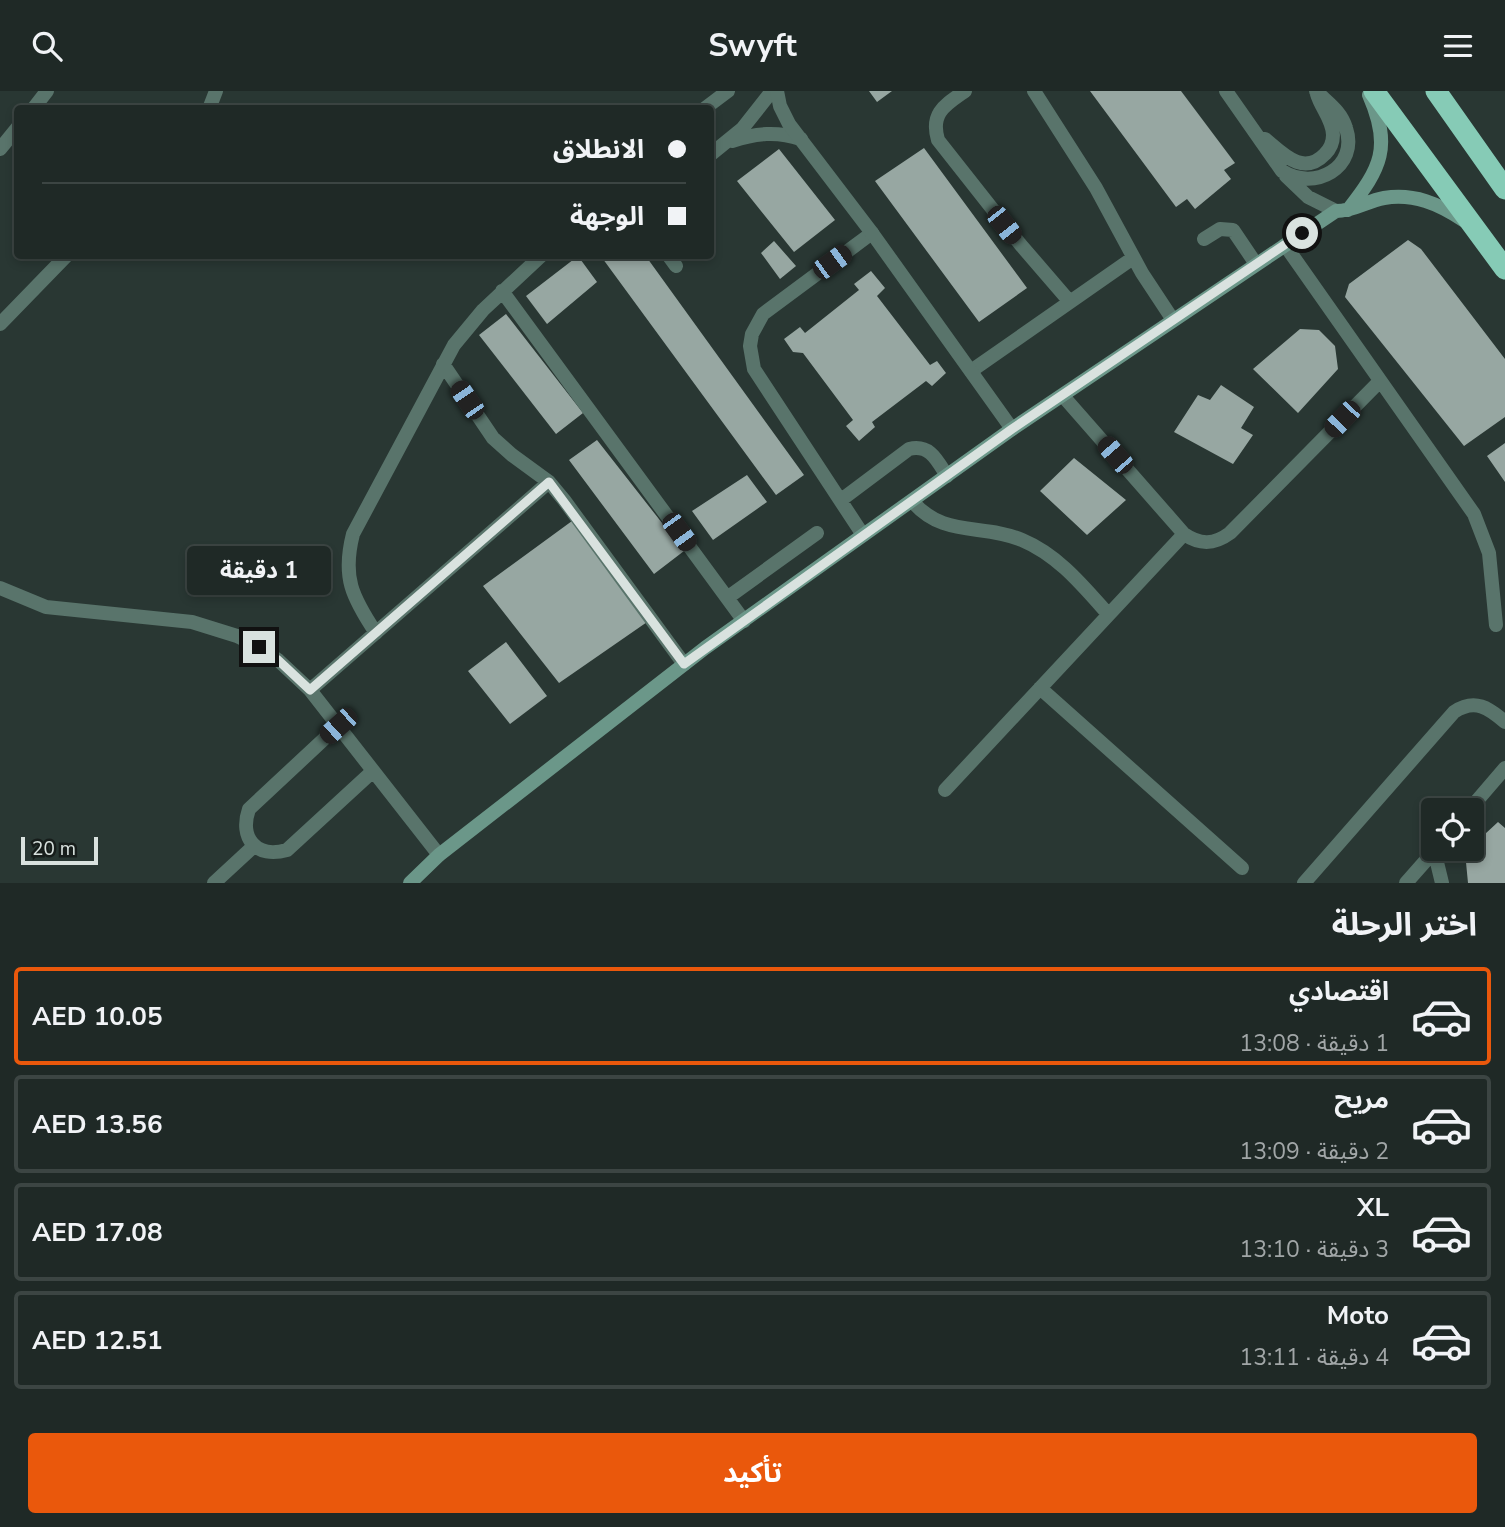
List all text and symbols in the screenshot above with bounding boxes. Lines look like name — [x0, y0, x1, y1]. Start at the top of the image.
text: Swyft — [708, 24, 797, 67]
icon: search — [28, 27, 66, 65]
icon: menu — [1439, 27, 1477, 65]
text: الانطلاق — [553, 132, 644, 167]
text: الوجهة — [570, 199, 644, 234]
car — [983, 202, 1026, 248]
route start — [1286, 217, 1318, 249]
car — [809, 241, 856, 283]
car — [447, 377, 488, 423]
car — [1320, 397, 1365, 441]
car — [1094, 432, 1137, 478]
car — [659, 509, 700, 555]
callout: 1 دقيقة — [187, 545, 331, 595]
text: 1 دقيقة — [220, 555, 298, 586]
route end — [243, 631, 275, 663]
car — [316, 704, 361, 748]
map controls — [1421, 798, 1484, 861]
button: locate — [1421, 798, 1484, 861]
scale bar — [21, 834, 98, 866]
text: 20 m — [32, 836, 76, 862]
text: اختر الرحلة — [1332, 903, 1477, 946]
text: اقتصادي — [1289, 974, 1389, 1009]
icon: car — [1410, 985, 1473, 1048]
text: AED 10.05 — [32, 999, 163, 1034]
text: 1 دقيقة · 13:08 — [1239, 1028, 1389, 1059]
text: مريح — [1334, 1082, 1389, 1117]
icon: car — [1410, 1093, 1473, 1156]
text: AED 13.56 — [32, 1107, 163, 1142]
text: 2 دقيقة · 13:09 — [1239, 1136, 1389, 1167]
text: XL — [1357, 1190, 1389, 1225]
icon: car — [1410, 1201, 1473, 1264]
text: AED 17.08 — [32, 1215, 163, 1250]
text: 3 دقيقة · 13:10 — [1239, 1234, 1389, 1265]
text: Moto — [1327, 1298, 1389, 1333]
icon: car — [1410, 1309, 1473, 1372]
text: AED 12.51 — [32, 1323, 163, 1358]
text: 4 دقيقة · 13:11 — [1239, 1342, 1389, 1373]
button: تأكيد — [28, 1433, 1477, 1513]

